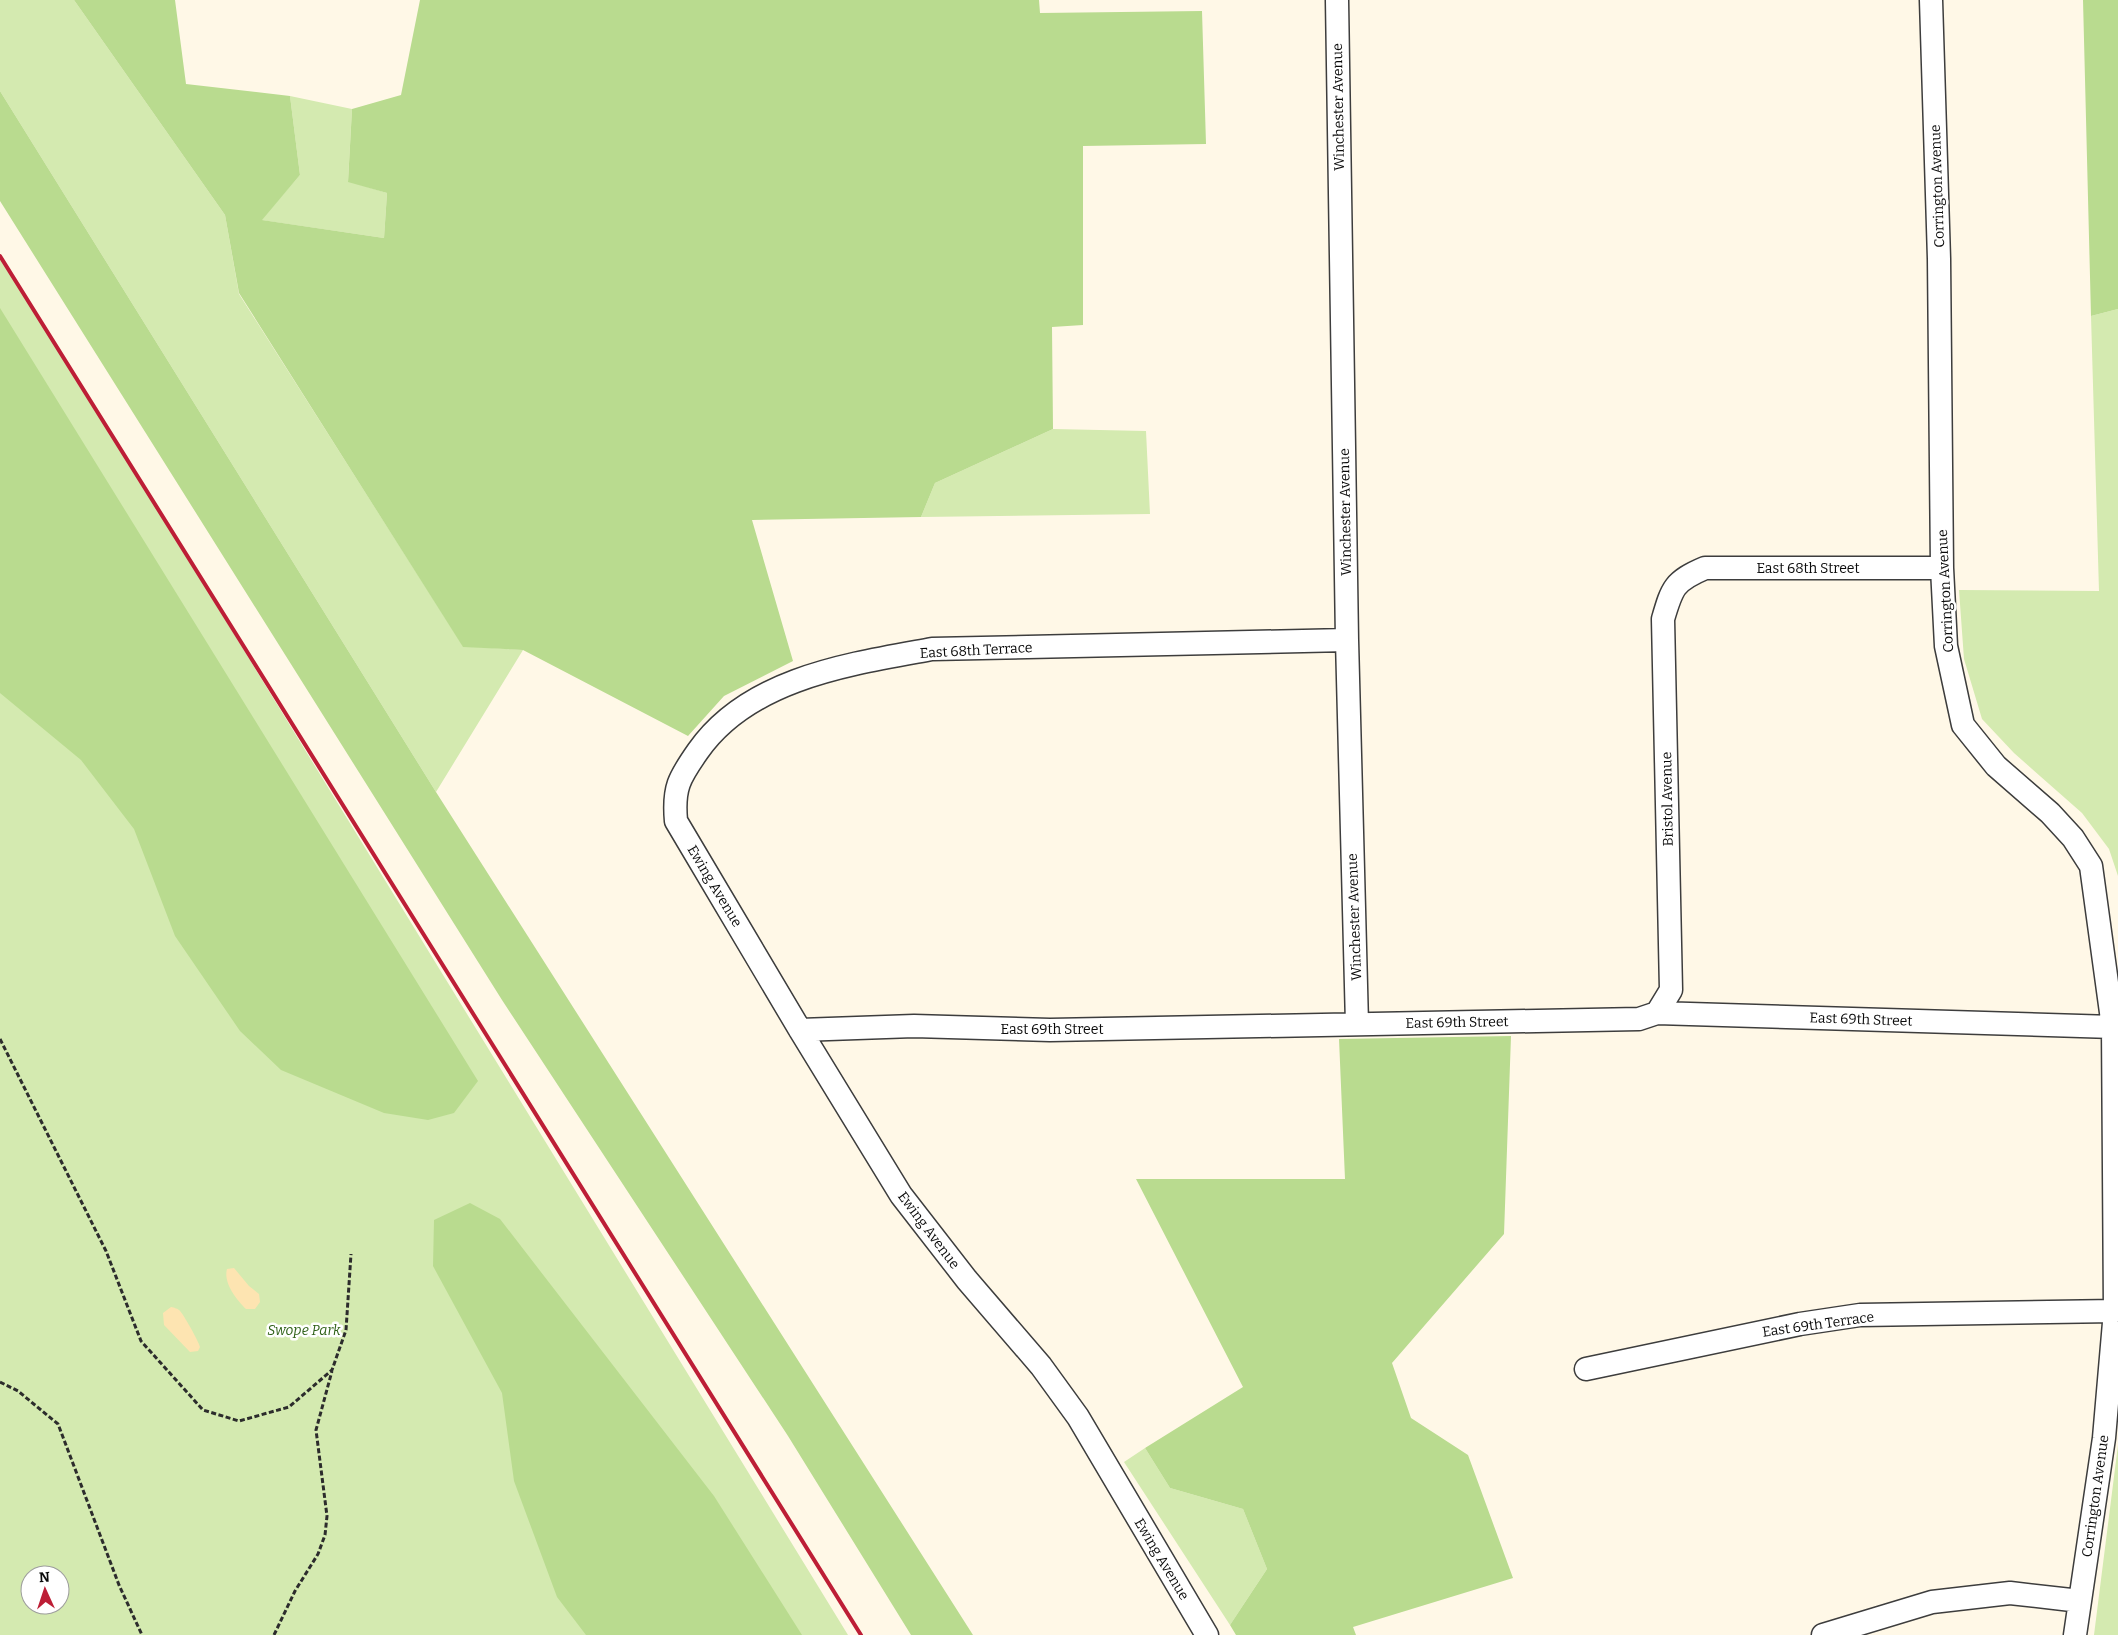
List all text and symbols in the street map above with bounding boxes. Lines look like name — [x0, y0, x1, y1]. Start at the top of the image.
street label: Winchester Avenue — [1329, 43, 1348, 171]
street label: Corrington Avenue — [1927, 124, 1948, 248]
street label: Winchester Avenue — [1336, 448, 1355, 576]
street label: Corrington Avenue — [1934, 529, 1957, 653]
street label: East 68th Street — [1756, 560, 1860, 577]
street label: East 68th Terrace — [919, 639, 1033, 662]
street label: Bristol Avenue — [1658, 752, 1677, 846]
street label: Ewing Avenue — [684, 842, 746, 930]
street label: Winchester Avenue — [1344, 853, 1365, 981]
street label: East 69th Street — [1809, 1009, 1913, 1030]
street label: East 69th Street — [1405, 1013, 1509, 1032]
street label: East 69th Street — [1000, 1021, 1104, 1038]
street label: Ewing Avenue — [894, 1188, 963, 1272]
street label: East 69th Terrace — [1761, 1308, 1875, 1341]
park label: Swope Park — [267, 1322, 341, 1339]
street label: Corrington Avenue — [2078, 1434, 2112, 1558]
street label: Ewing Avenue — [1131, 1515, 1193, 1603]
north arrow — [20, 1565, 70, 1615]
text: N — [39, 1569, 50, 1586]

